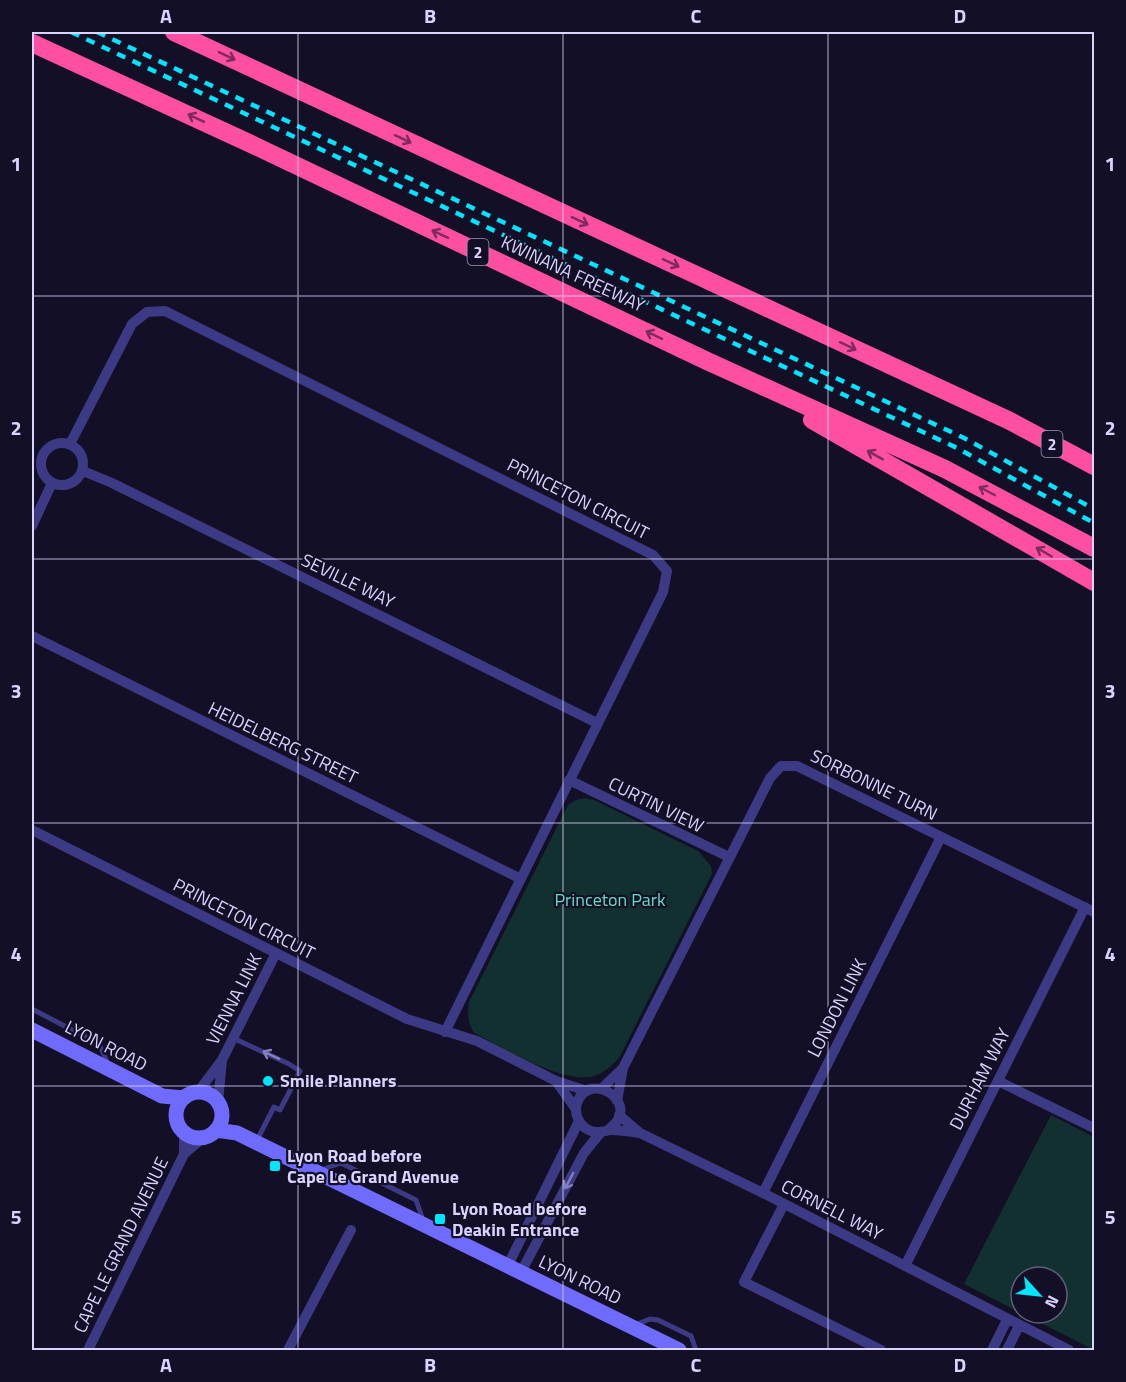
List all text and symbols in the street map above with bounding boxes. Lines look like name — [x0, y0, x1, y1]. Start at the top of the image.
text: A — [160, 0, 172, 31]
text: B — [424, 0, 436, 31]
text: C — [691, 0, 702, 31]
text: D — [954, 0, 966, 31]
one-way arrow — [217, 51, 235, 63]
one-way arrow — [188, 112, 206, 124]
one-way arrow — [394, 133, 412, 145]
text: 1 — [10, 148, 22, 179]
text: 1 — [1104, 148, 1116, 179]
one-way arrow — [571, 215, 589, 227]
one-way arrow — [432, 227, 450, 239]
street label: KWINANA FREEWAY — [497, 228, 650, 319]
road number: 2 — [468, 239, 488, 265]
one-way arrow — [661, 258, 679, 270]
one-way arrow — [646, 329, 664, 341]
one-way arrow — [838, 340, 856, 352]
text: 2 — [10, 412, 22, 443]
text: 2 — [1104, 412, 1116, 443]
road number: 2 — [1042, 431, 1062, 457]
one-way arrow — [867, 449, 884, 461]
street label: PRINCETON CIRCUIT — [503, 451, 654, 546]
one-way arrow — [979, 485, 996, 497]
street label: SEVILLE WAY — [297, 546, 400, 615]
one-way arrow — [1036, 546, 1053, 558]
text: 3 — [10, 675, 22, 706]
text: 3 — [1104, 675, 1116, 706]
street label: HEIDELBERG STREET — [204, 695, 363, 791]
street label: SORBONNE TURN — [806, 742, 942, 827]
street label: CURTIN VIEW — [604, 770, 709, 839]
street label: PRINCETON CIRCUIT — [169, 871, 320, 966]
park label: Princeton Park — [554, 886, 666, 913]
text: 4 — [10, 938, 22, 969]
text: 4 — [1104, 938, 1116, 969]
street label: VIENNA LINK — [199, 948, 268, 1049]
street label: LONDON LINK — [800, 954, 873, 1062]
street label: LYON ROAD — [60, 1013, 152, 1078]
street label: DURHAM WAY — [942, 1023, 1017, 1135]
one-way arrow — [262, 1049, 280, 1061]
place label: Smile Planners — [280, 1067, 396, 1094]
marker: Smile Planners — [261, 1074, 275, 1088]
place label: Lyon Road before Cape Le Grand Avenue — [287, 1142, 459, 1190]
street label: CAPE LE GRAND AVENUE — [66, 1152, 175, 1337]
marker: Lyon Road before Cape Le Grand Avenue — [268, 1159, 282, 1173]
one-way arrow — [563, 1172, 575, 1189]
street label: CORNELL WAY — [777, 1172, 888, 1247]
place label: Lyon Road before Deakin Entrance — [452, 1195, 587, 1243]
text: 5 — [10, 1201, 22, 1232]
text: 5 — [1104, 1201, 1116, 1232]
marker: Lyon Road before Deakin Entrance — [433, 1212, 447, 1226]
street label: LYON ROAD — [534, 1248, 626, 1311]
north arrow — [1009, 1265, 1069, 1325]
text: N — [1039, 1291, 1066, 1312]
text: A — [160, 1349, 172, 1380]
text: B — [424, 1349, 436, 1380]
text: C — [691, 1349, 702, 1380]
text: D — [954, 1349, 966, 1380]

